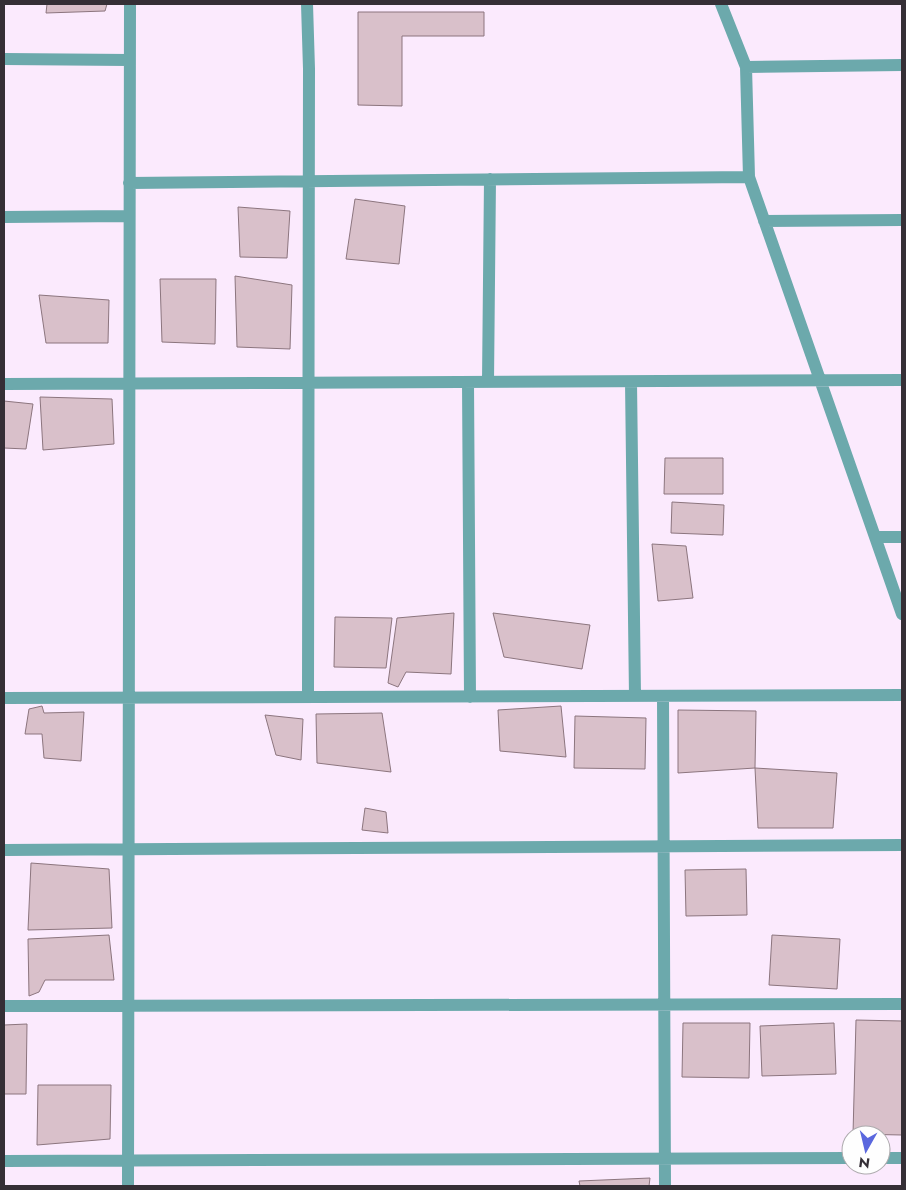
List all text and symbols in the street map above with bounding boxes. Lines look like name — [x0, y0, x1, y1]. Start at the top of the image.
north arrow — [841, 1125, 891, 1175]
text: N — [857, 1152, 871, 1174]

